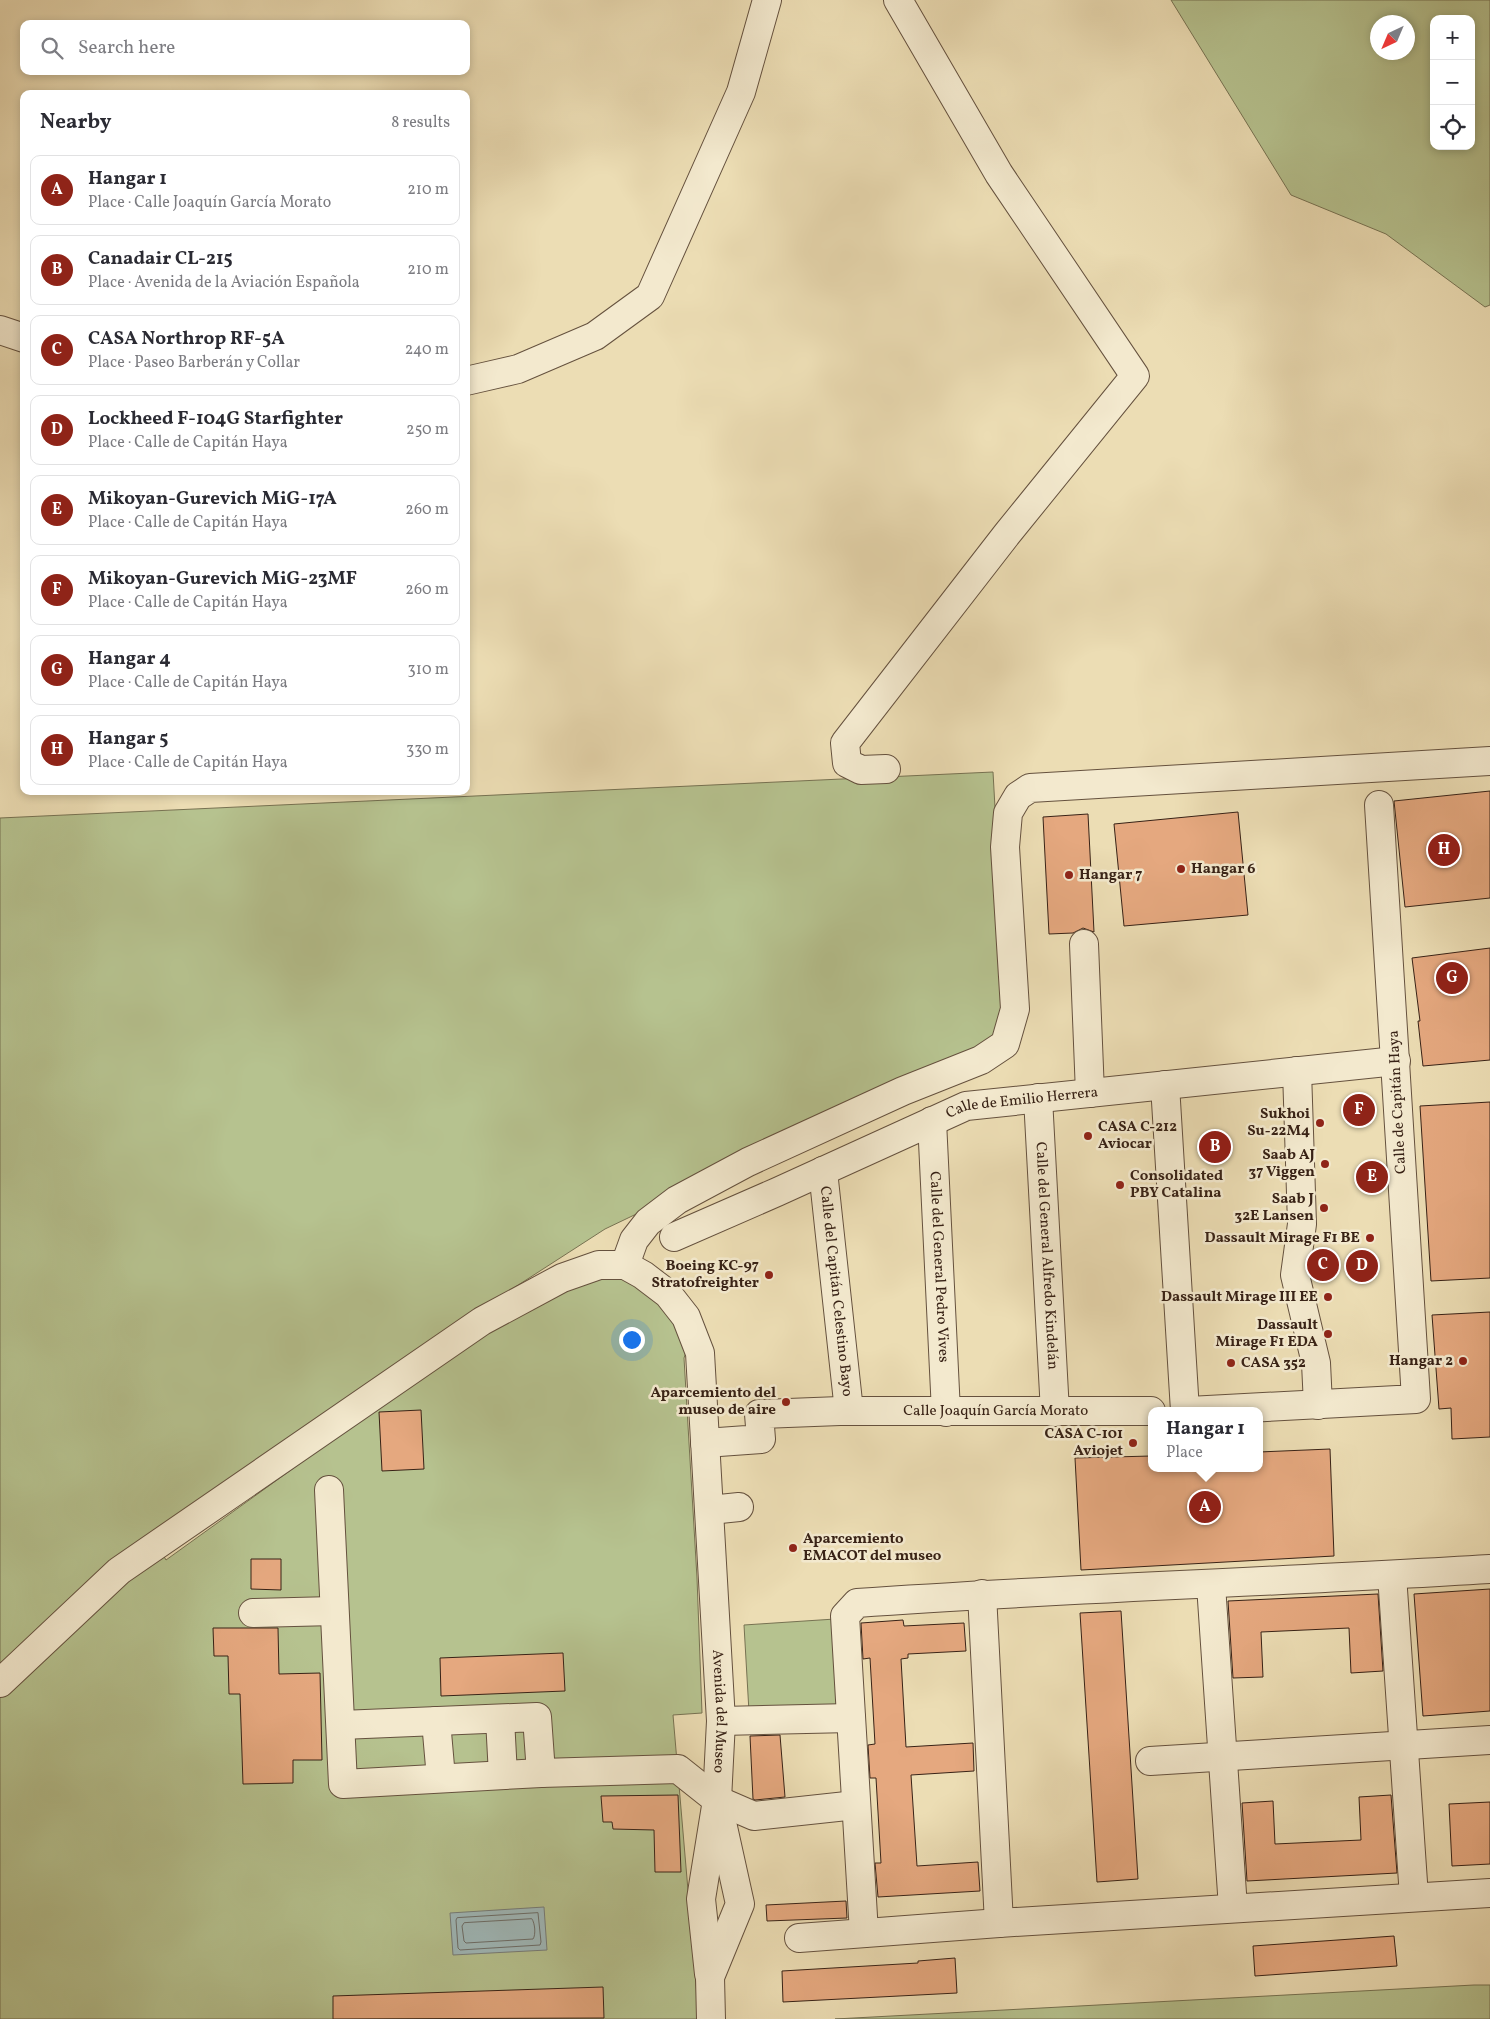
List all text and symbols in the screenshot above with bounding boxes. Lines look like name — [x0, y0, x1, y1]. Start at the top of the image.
north arrow — [1370, 15, 1415, 60]
map controls — [1430, 15, 1475, 150]
button: + — [1430, 15, 1475, 60]
search box — [20, 20, 470, 75]
icon: search — [38, 34, 66, 62]
text: Search here — [78, 35, 175, 61]
button: − — [1430, 60, 1475, 105]
button: locate — [1430, 105, 1475, 150]
text: Nearby — [40, 108, 111, 137]
text: 8 results — [391, 112, 450, 134]
text: Hangar 1 — [88, 166, 167, 192]
text: A — [51, 179, 63, 201]
text: 210 m — [407, 179, 449, 201]
text: Place · Calle Joaquín García Morato — [88, 192, 331, 214]
text: Canadair CL-215 — [88, 246, 233, 272]
text: B — [52, 259, 62, 281]
text: 210 m — [407, 259, 449, 281]
text: Place · Avenida de la Aviación Española — [88, 272, 360, 294]
text: CASA Northrop RF-5A — [88, 326, 285, 352]
text: C — [52, 339, 62, 361]
text: 240 m — [405, 339, 449, 361]
text: Place · Paseo Barberán y Collar — [88, 352, 300, 374]
text: Lockheed F-104G Starfighter — [88, 406, 343, 432]
text: D — [51, 419, 63, 441]
text: 250 m — [406, 419, 449, 441]
text: Place · Calle de Capitán Haya — [88, 432, 288, 454]
text: Mikoyan-Gurevich MiG-17A — [88, 486, 337, 512]
text: E — [52, 499, 62, 521]
text: 260 m — [405, 499, 449, 521]
text: Place · Calle de Capitán Haya — [88, 512, 288, 534]
text: Mikoyan-Gurevich MiG-23MF — [88, 566, 357, 592]
text: F — [52, 579, 62, 601]
text: 260 m — [405, 579, 449, 601]
text: Place · Calle de Capitán Haya — [88, 592, 288, 614]
text: Hangar 4 — [88, 646, 171, 672]
text: G — [51, 659, 63, 681]
text: 310 m — [408, 659, 449, 681]
text: Place · Calle de Capitán Haya — [88, 672, 288, 694]
text: Hangar 5 — [88, 726, 168, 752]
text: H — [51, 739, 63, 761]
text: 330 m — [406, 739, 449, 761]
text: Place · Calle de Capitán Haya — [88, 752, 288, 774]
pin: H — [1428, 831, 1460, 869]
place label: Hangar 6 — [1191, 859, 1256, 880]
marker: Hangar 6 — [1175, 863, 1187, 875]
place label: Hangar 7 — [1079, 865, 1142, 886]
marker: Hangar 7 — [1063, 869, 1075, 881]
pin: G — [1436, 959, 1468, 997]
street label: Calle de Capitán Haya — [1384, 1030, 1412, 1174]
street label: Calle de Emilio Herrera — [943, 1082, 1099, 1124]
pin: F — [1343, 1091, 1375, 1129]
place label: Sukhoi Su-22M4 — [1247, 1104, 1310, 1142]
place label: CASA C-212 Aviocar — [1098, 1117, 1177, 1155]
marker: Sukhoi Su-22M4 — [1314, 1117, 1326, 1129]
pin: B — [1199, 1128, 1231, 1166]
marker: CASA C-212 Aviocar — [1082, 1130, 1094, 1142]
street label: Calle del General Alfredo Kindelán — [1030, 1141, 1063, 1370]
place label: Saab AJ 37 Viggen — [1249, 1145, 1315, 1183]
marker: Saab AJ 37 Viggen — [1319, 1158, 1331, 1170]
pin: E — [1356, 1158, 1388, 1196]
place label: Consolidated PBY Catalina — [1130, 1166, 1223, 1204]
street label: Calle del General Pedro Vives — [924, 1171, 954, 1363]
marker: Consolidated PBY Catalina — [1114, 1179, 1126, 1191]
street label: Calle del Capitán Celestino Bayo — [814, 1185, 858, 1398]
place label: Saab J 32E Lansen — [1235, 1189, 1314, 1227]
marker: Saab J 32E Lansen — [1318, 1202, 1330, 1214]
place label: Dassault Mirage F1 BE — [1205, 1228, 1360, 1249]
marker: Dassault Mirage F1 BE — [1364, 1232, 1376, 1244]
pin: C — [1307, 1246, 1339, 1284]
pin: D — [1346, 1247, 1378, 1285]
place label: Boeing KC-97 Stratofreighter — [651, 1256, 759, 1294]
marker: Boeing KC-97 Stratofreighter — [763, 1269, 775, 1281]
place label: Dassault Mirage III EE — [1161, 1287, 1318, 1308]
marker: Dassault Mirage III EE — [1322, 1291, 1334, 1303]
place label: Dassault Mirage F1 EDA — [1216, 1315, 1318, 1353]
your location — [619, 1327, 645, 1353]
marker: Dassault Mirage F1 EDA — [1322, 1328, 1334, 1340]
place label: Hangar 2 — [1389, 1351, 1453, 1372]
place label: CASA 352 — [1241, 1353, 1306, 1374]
marker: Hangar 2 — [1457, 1355, 1469, 1367]
marker: CASA 352 — [1225, 1357, 1237, 1369]
place label: Aparcemiento del museo de aire — [650, 1383, 776, 1421]
marker: Aparcemiento del museo de aire — [780, 1396, 792, 1408]
street label: Calle Joaquín García Morato — [903, 1401, 1088, 1422]
popup — [1148, 1407, 1263, 1472]
text: Hangar 1 — [1166, 1416, 1245, 1442]
place label: CASA C-101 Aviojet — [1044, 1424, 1123, 1462]
marker: CASA C-101 Aviojet — [1127, 1437, 1139, 1449]
text: Place — [1166, 1442, 1203, 1464]
pin: A — [1189, 1488, 1221, 1526]
place label: Aparcemiento EMACOT del museo — [803, 1529, 942, 1567]
marker: Aparcemiento EMACOT del museo — [787, 1542, 799, 1554]
street label: Avenida del Museo — [706, 1649, 732, 1774]

